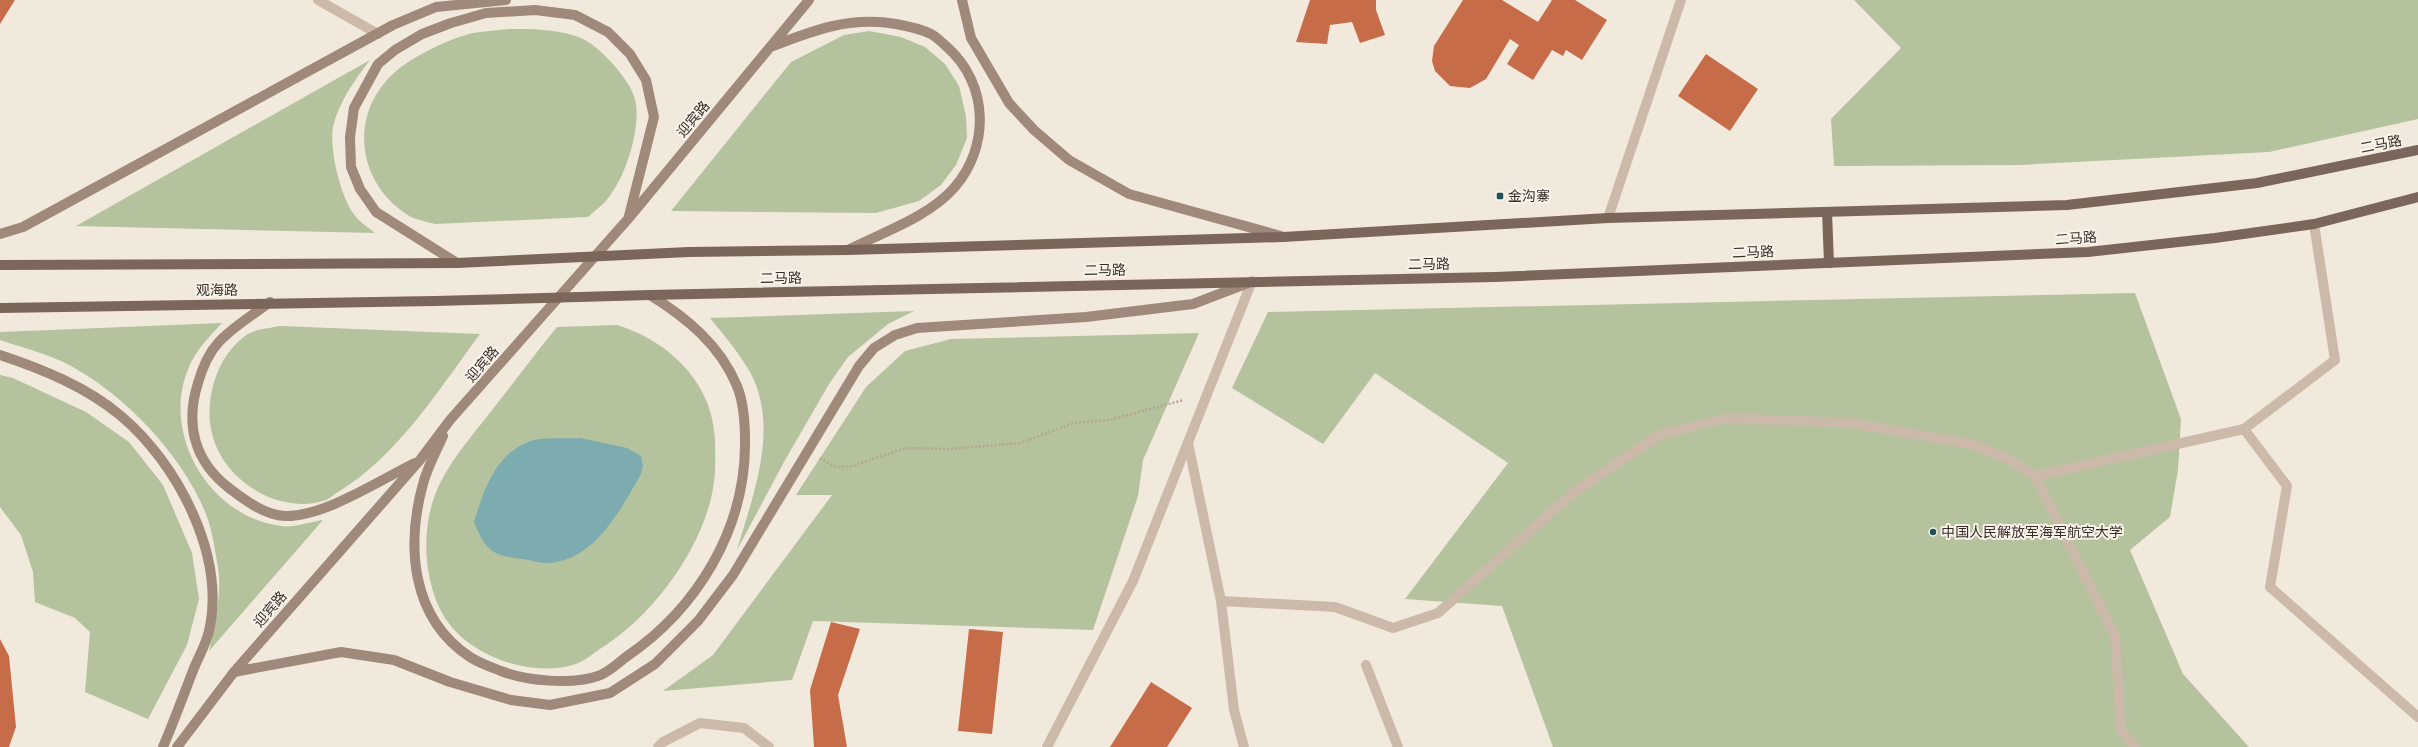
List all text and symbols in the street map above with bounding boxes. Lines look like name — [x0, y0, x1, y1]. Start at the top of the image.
street label: 迎宾路 — [672, 96, 714, 142]
street label: 二马路 — [2358, 130, 2404, 158]
place label: 金沟寨 — [1508, 186, 1550, 206]
marker: 金沟寨 — [1495, 191, 1505, 201]
street label: 二马路 — [2054, 227, 2098, 249]
street label: 二马路 — [1732, 241, 1774, 263]
street label: 二马路 — [1408, 254, 1450, 274]
street label: 二马路 — [1084, 260, 1126, 280]
street label: 二马路 — [760, 268, 802, 288]
street label: 观海路 — [196, 280, 238, 300]
street label: 迎宾路 — [461, 342, 503, 386]
place label: 中国人民解放军海军航空大学 — [1941, 522, 2123, 542]
marker: 中国人民解放军海军航空大学 — [1928, 527, 1938, 537]
street label: 迎宾路 — [249, 587, 291, 631]

